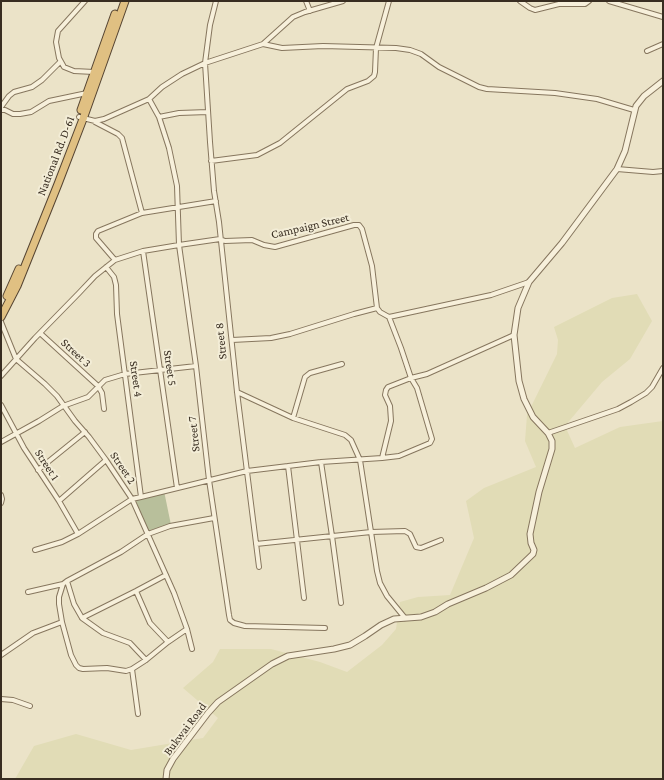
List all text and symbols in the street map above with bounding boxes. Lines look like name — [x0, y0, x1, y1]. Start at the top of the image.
street label: National Rd. D-61 — [34, 114, 78, 198]
street label: Campaign Street — [269, 210, 351, 242]
street label: Street 8 — [212, 322, 230, 360]
street label: Street 3 — [58, 335, 94, 371]
street label: Street 5 — [160, 349, 180, 387]
street label: Street 4 — [126, 360, 146, 398]
street label: Street 7 — [185, 415, 203, 453]
street label: Street 1 — [32, 447, 62, 483]
street label: Street 2 — [107, 449, 139, 487]
street label: Bukwai Road — [160, 700, 210, 758]

